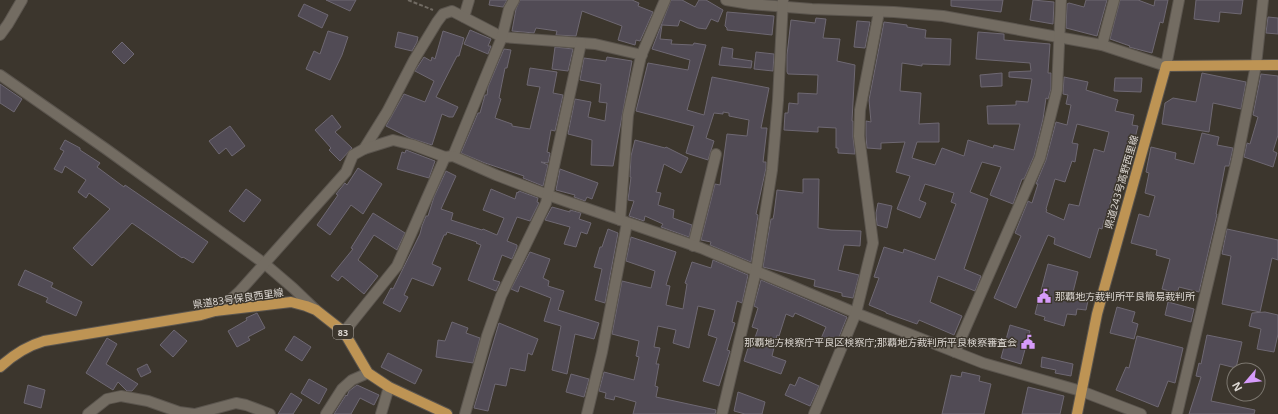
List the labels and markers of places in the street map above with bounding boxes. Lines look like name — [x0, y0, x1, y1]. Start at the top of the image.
public building icon: 那覇地方裁判所平良簡易裁判所 — [1036, 288, 1052, 304]
place label: 那覇地方裁判所平良簡易裁判所 — [1055, 289, 1195, 303]
public building icon: 那覇地方検察庁平良区検察庁;那覇地方裁判所平良検察審査会 — [1020, 334, 1036, 350]
place label: 那覇地方検察庁平良区検察庁;那覇地方裁判所平良検察審査会 — [744, 335, 1017, 349]

